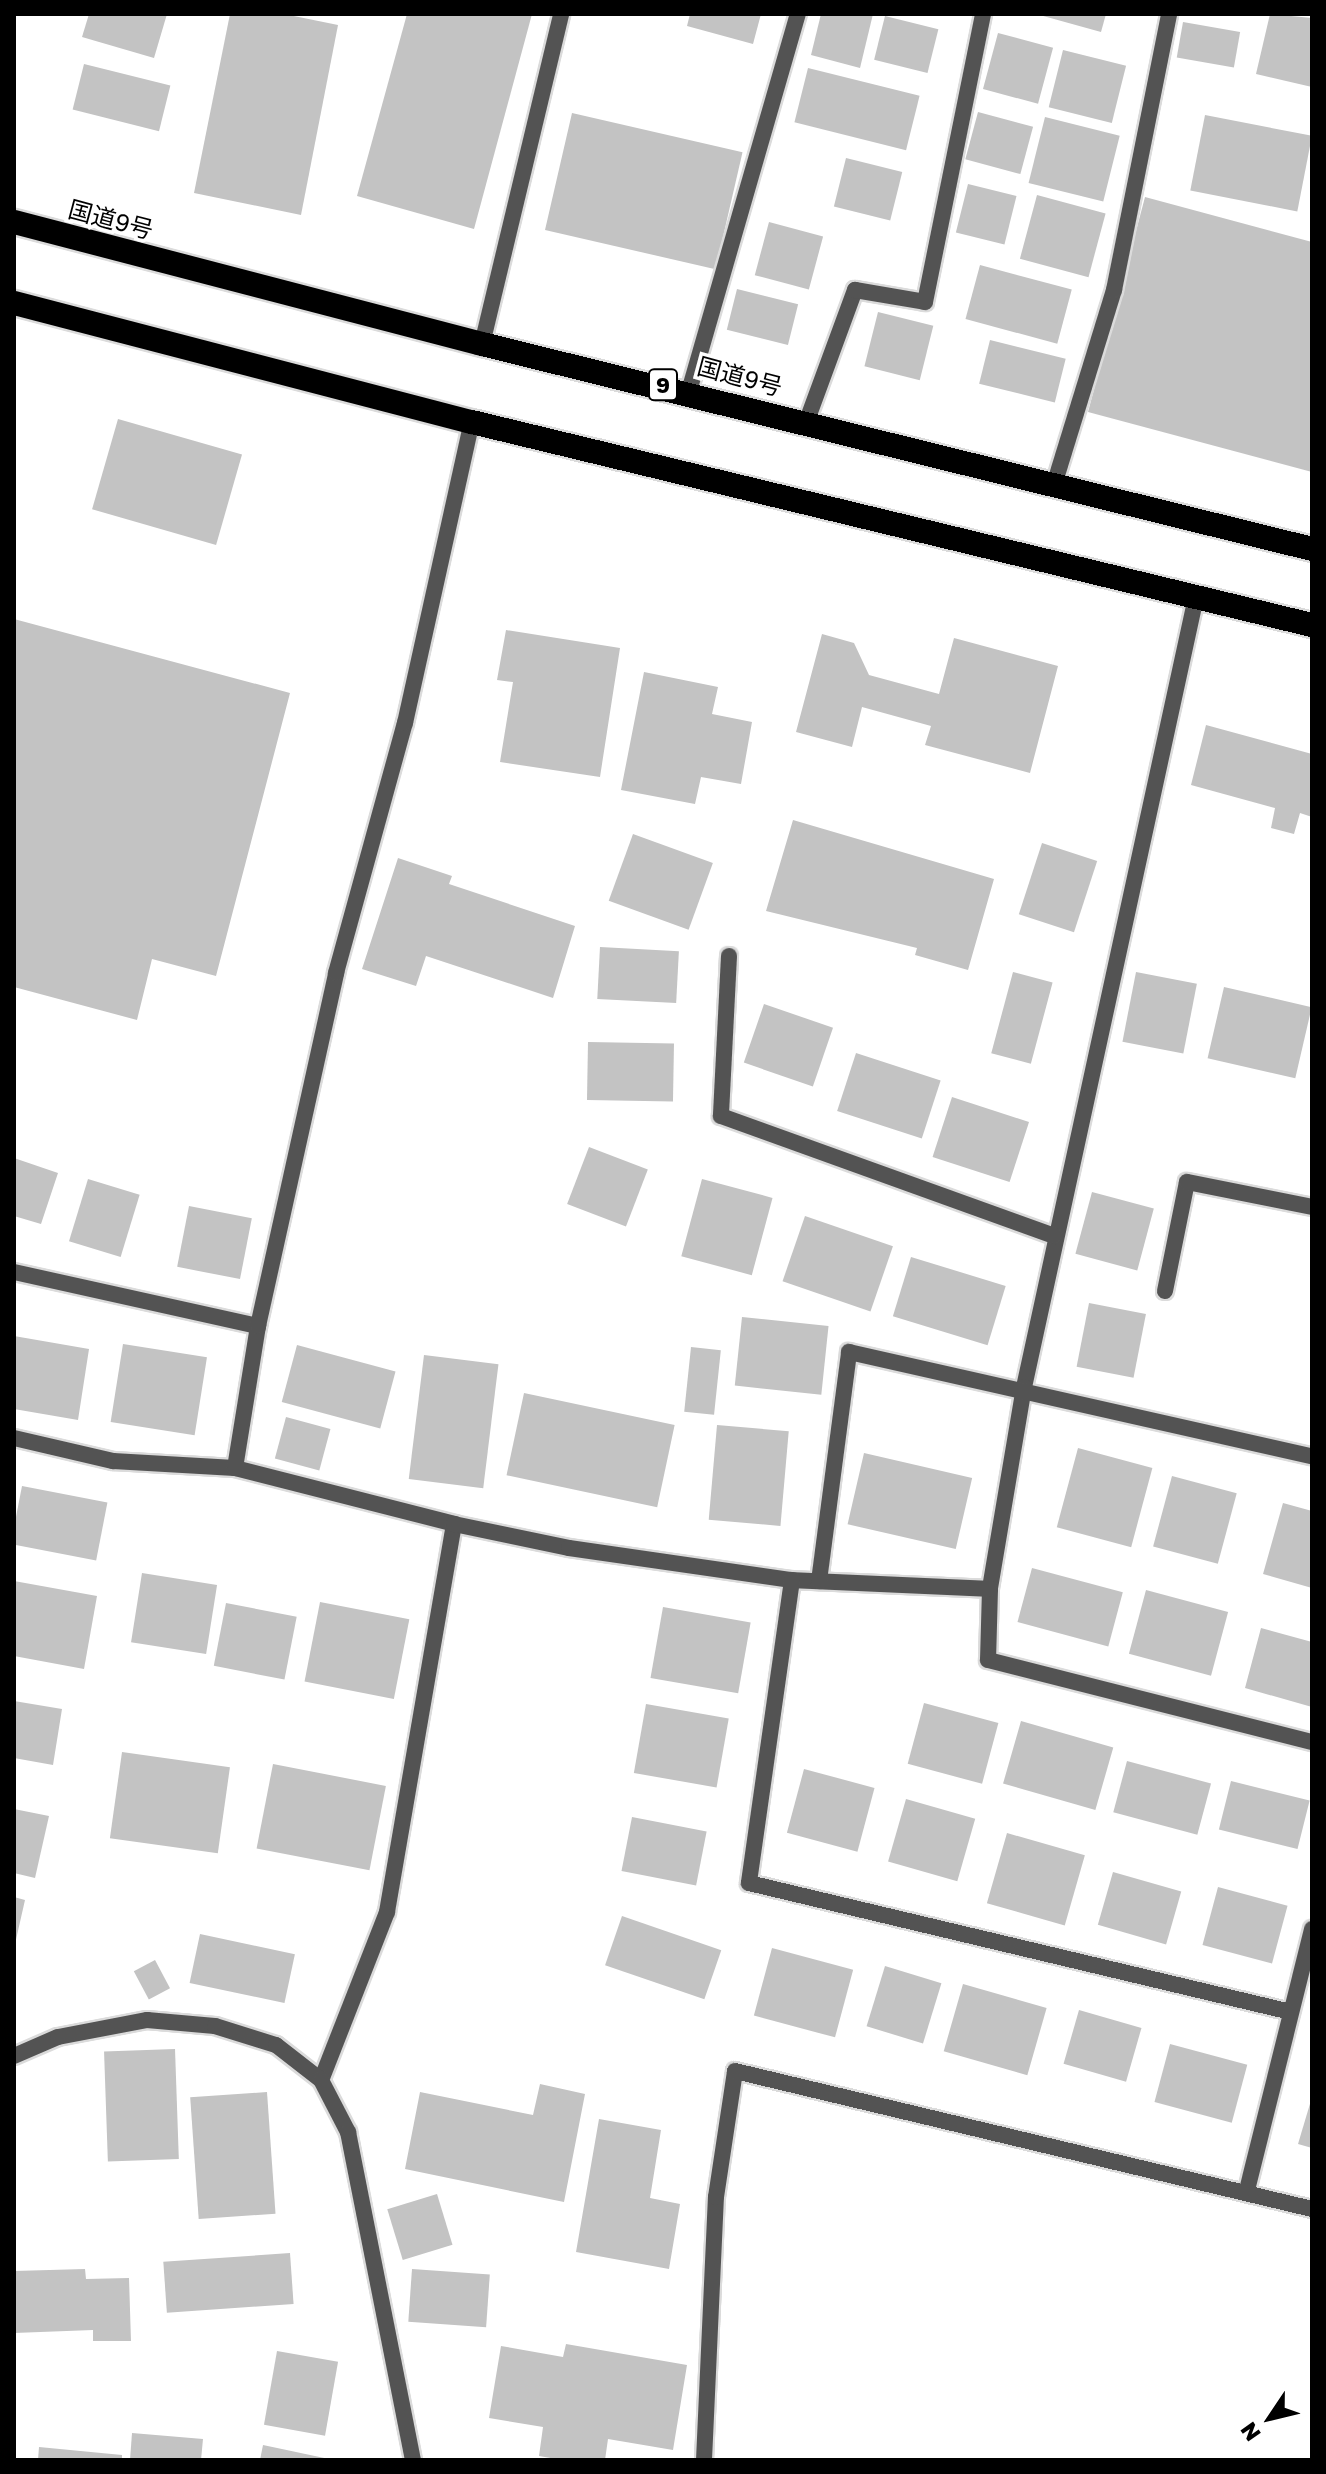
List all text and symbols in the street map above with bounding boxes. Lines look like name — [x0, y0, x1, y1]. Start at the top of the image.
street label: 国道9号 — [65, 194, 157, 244]
street label: 国道9号 — [694, 351, 786, 401]
road number: 9 — [647, 367, 679, 403]
north arrow — [1230, 2378, 1310, 2458]
text: N — [1234, 2417, 1266, 2447]

